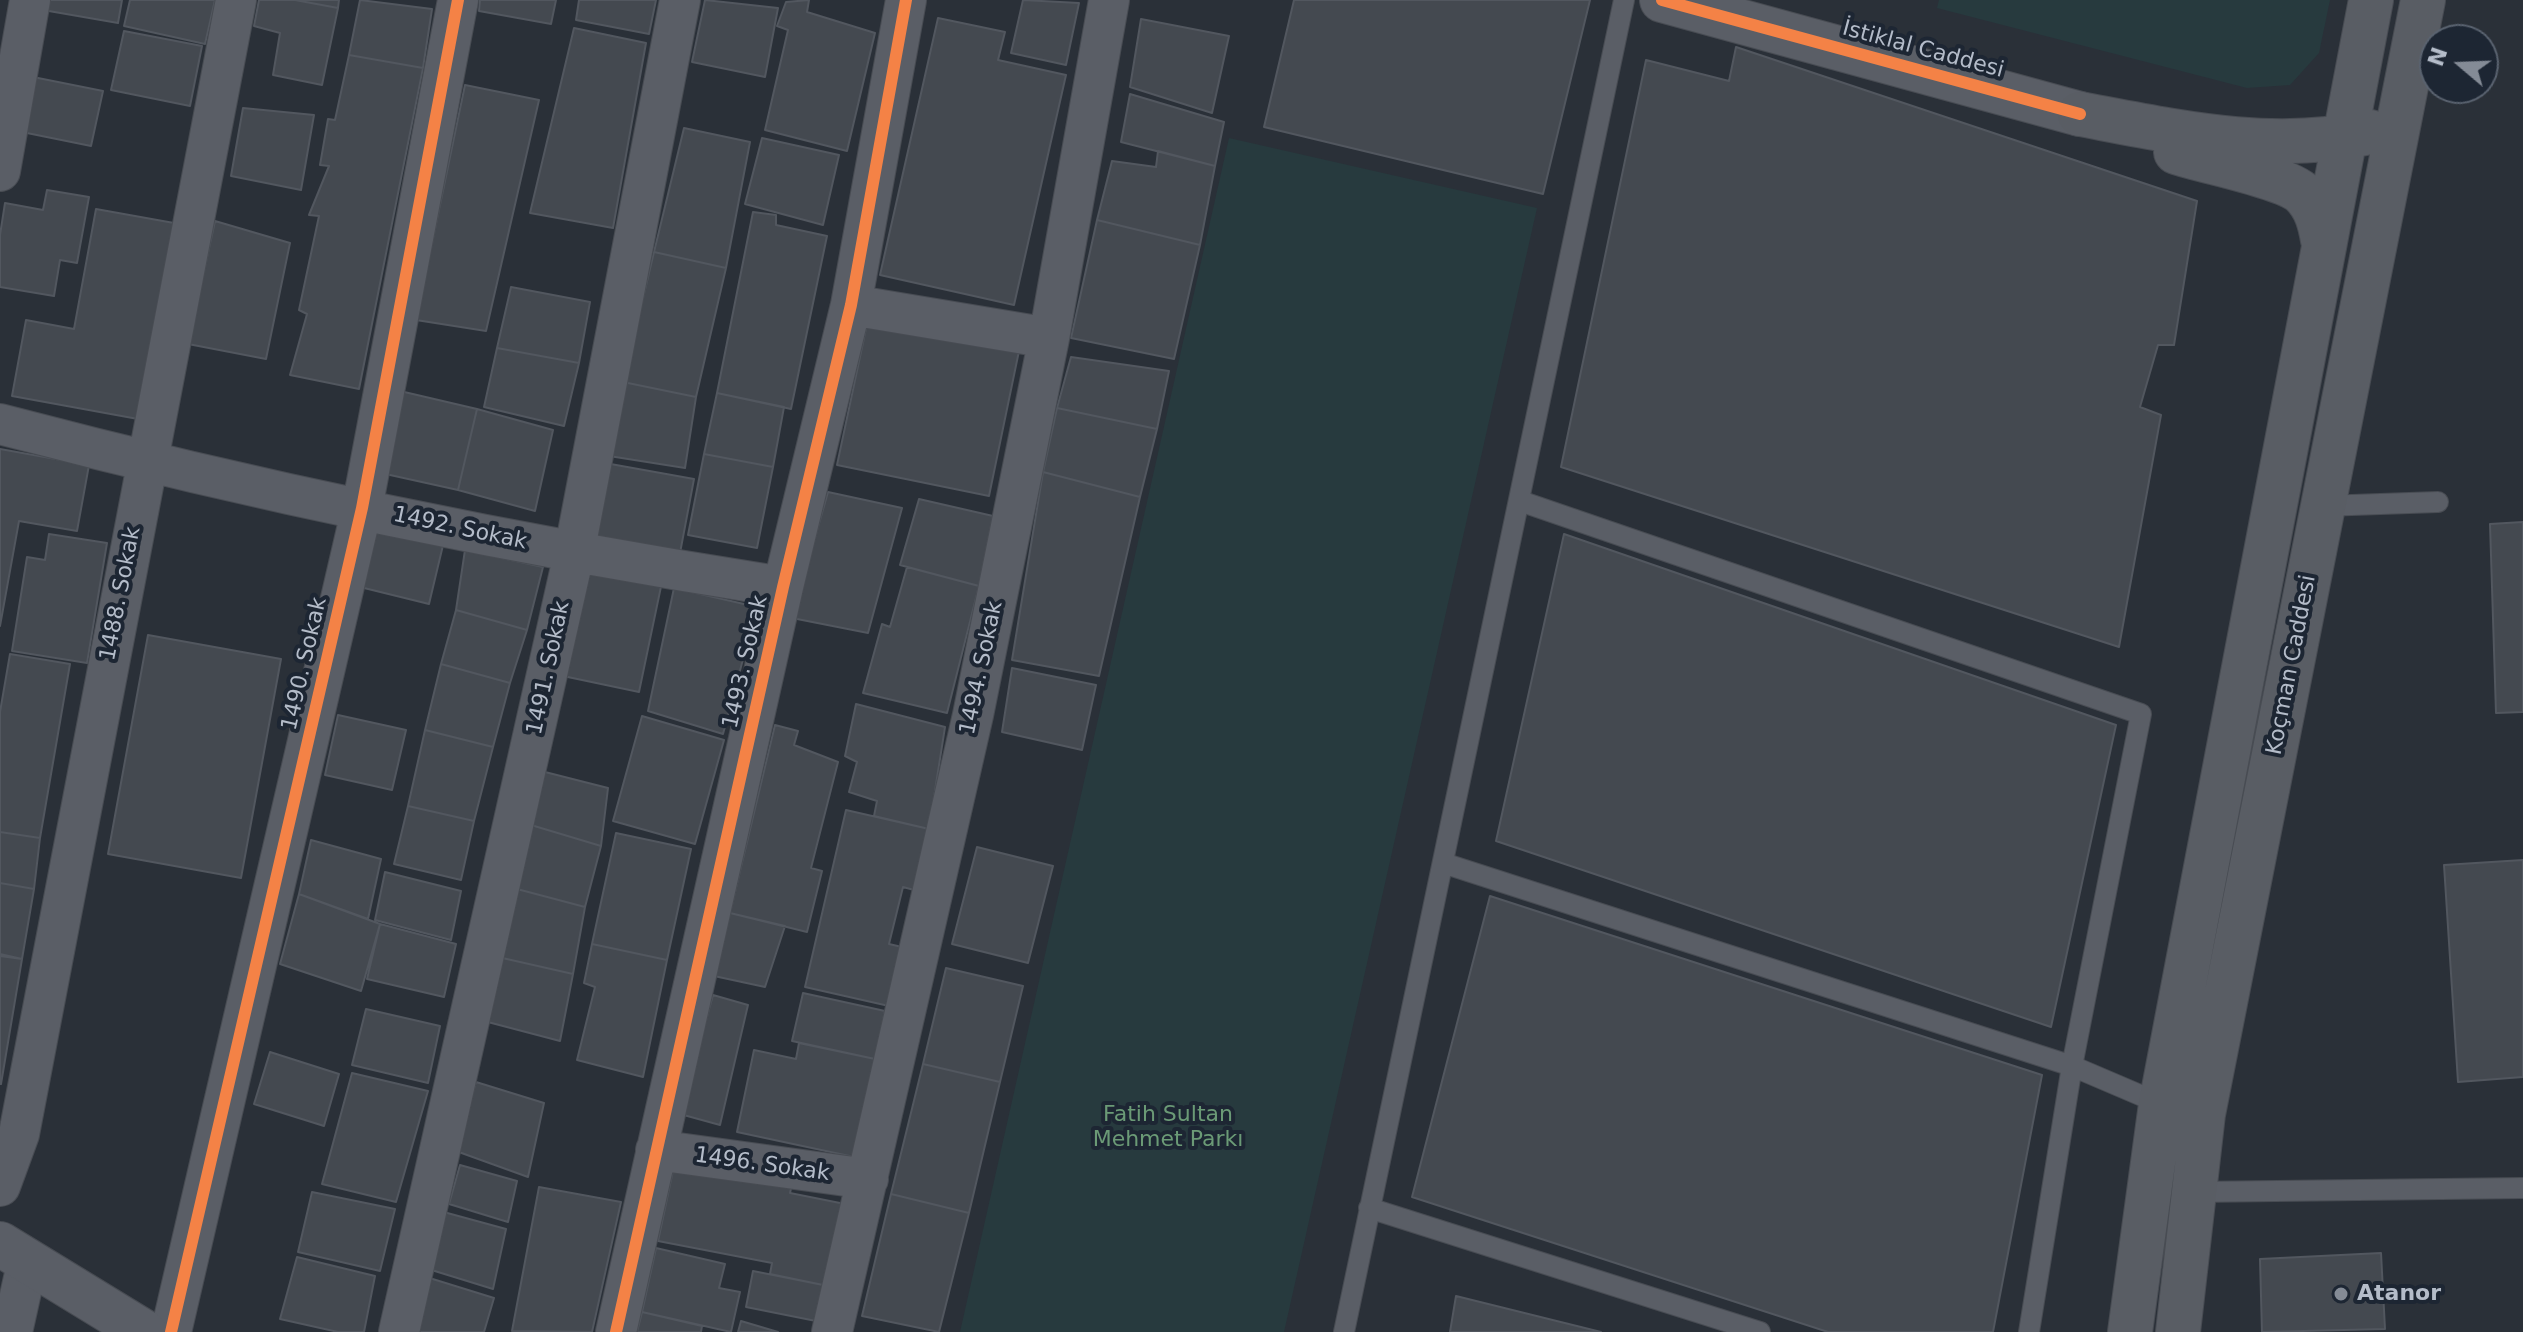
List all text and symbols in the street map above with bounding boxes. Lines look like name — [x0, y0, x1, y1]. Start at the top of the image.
street label: İstiklal Caddesi — [1839, 16, 2007, 84]
north arrow — [2419, 24, 2499, 104]
text: N — [2423, 44, 2453, 69]
street label: 1492. Sokak — [391, 502, 529, 556]
street label: 1488. Sokak — [95, 525, 147, 663]
street label: Koçman Caddesi — [2262, 573, 2322, 757]
street label: 1493. Sokak — [718, 593, 774, 731]
street label: 1490. Sokak — [277, 595, 333, 733]
street label: 1491. Sokak — [522, 599, 576, 737]
street label: 1494. Sokak — [955, 599, 1009, 737]
park label: Fatih Sultan Mehmet Parkı — [1093, 1102, 1243, 1154]
street label: 1496. Sokak — [693, 1142, 831, 1188]
place label: Atanor — [2357, 1281, 2441, 1307]
marker: Atanor — [2332, 1285, 2350, 1303]

